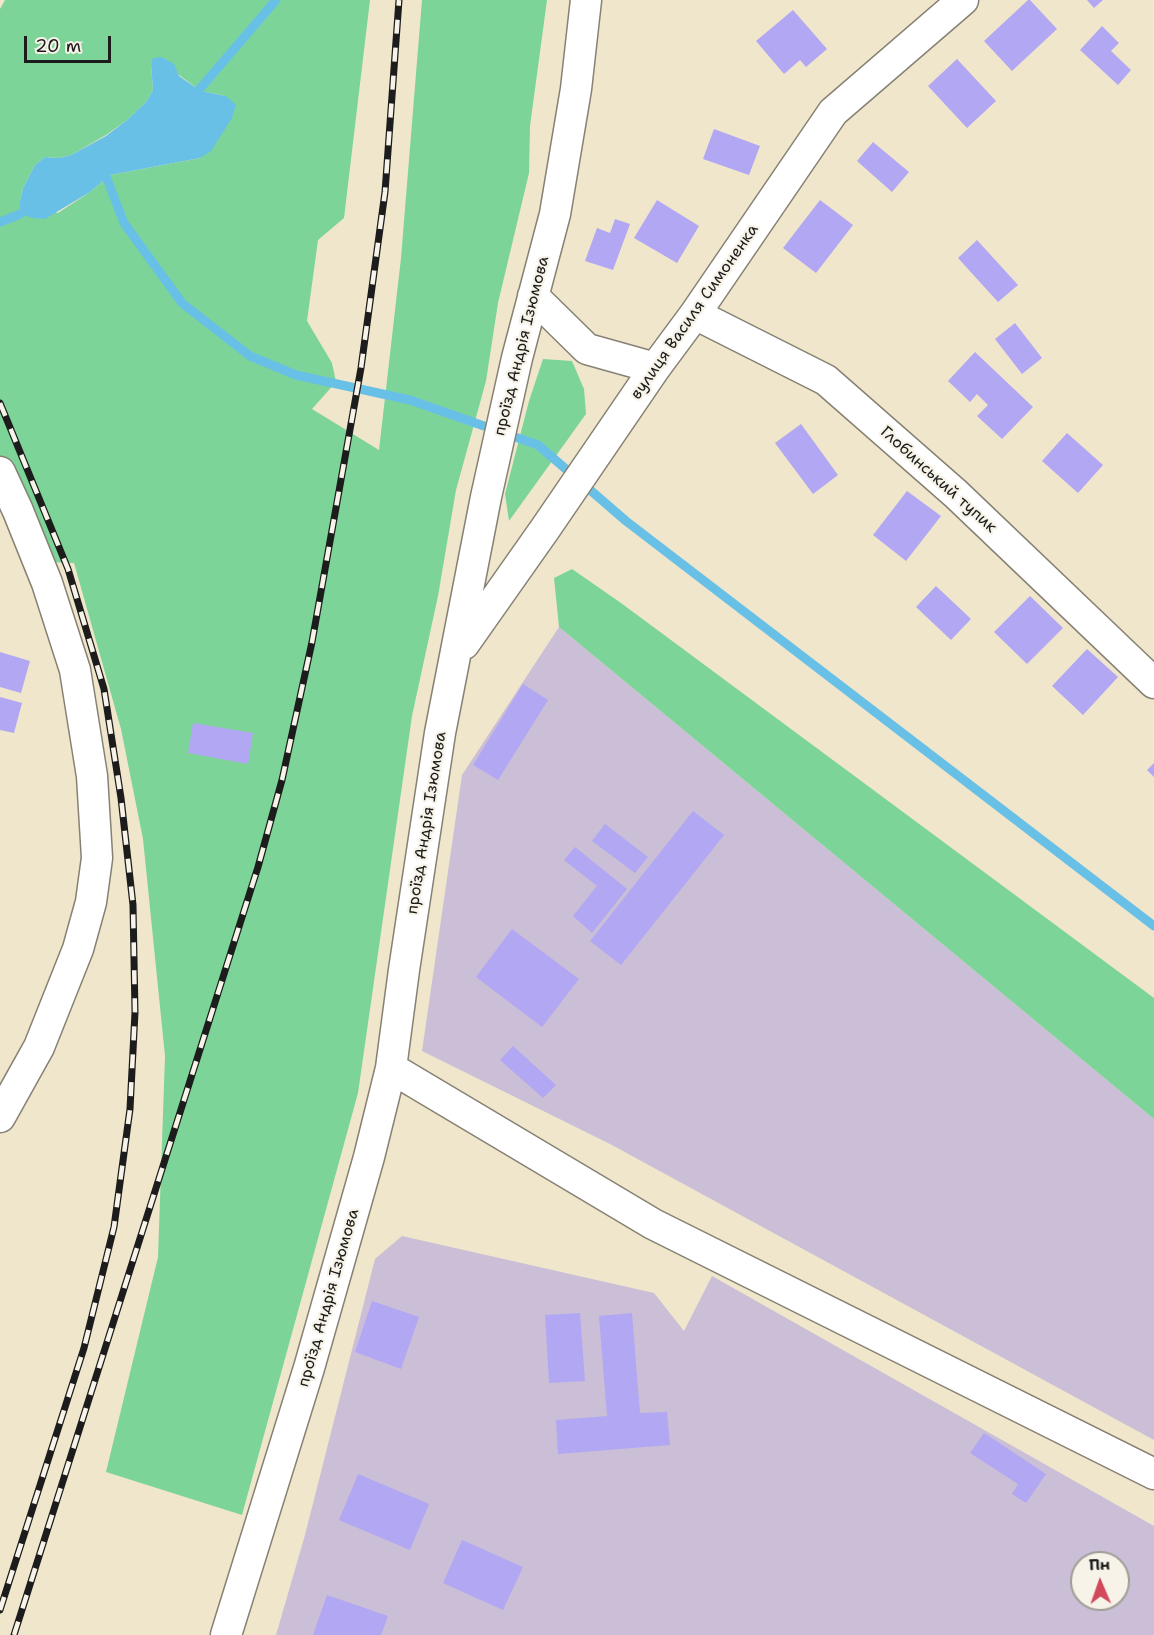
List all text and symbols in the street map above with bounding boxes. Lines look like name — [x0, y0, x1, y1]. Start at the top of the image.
scale bar — [27, 24, 114, 62]
text: 20 m — [35, 34, 81, 58]
street label: вулиця Василя Симоненка — [627, 221, 763, 403]
street label: проїзд Андрія Ізюмова — [490, 254, 554, 438]
street label: Глобинський тупик — [876, 423, 1000, 537]
street label: проїзд Андрія Ізюмова — [403, 730, 451, 916]
street label: проїзд Андрія Ізюмова — [294, 1207, 364, 1389]
north arrow — [1070, 1551, 1130, 1611]
text: Пн — [1088, 1554, 1110, 1575]

